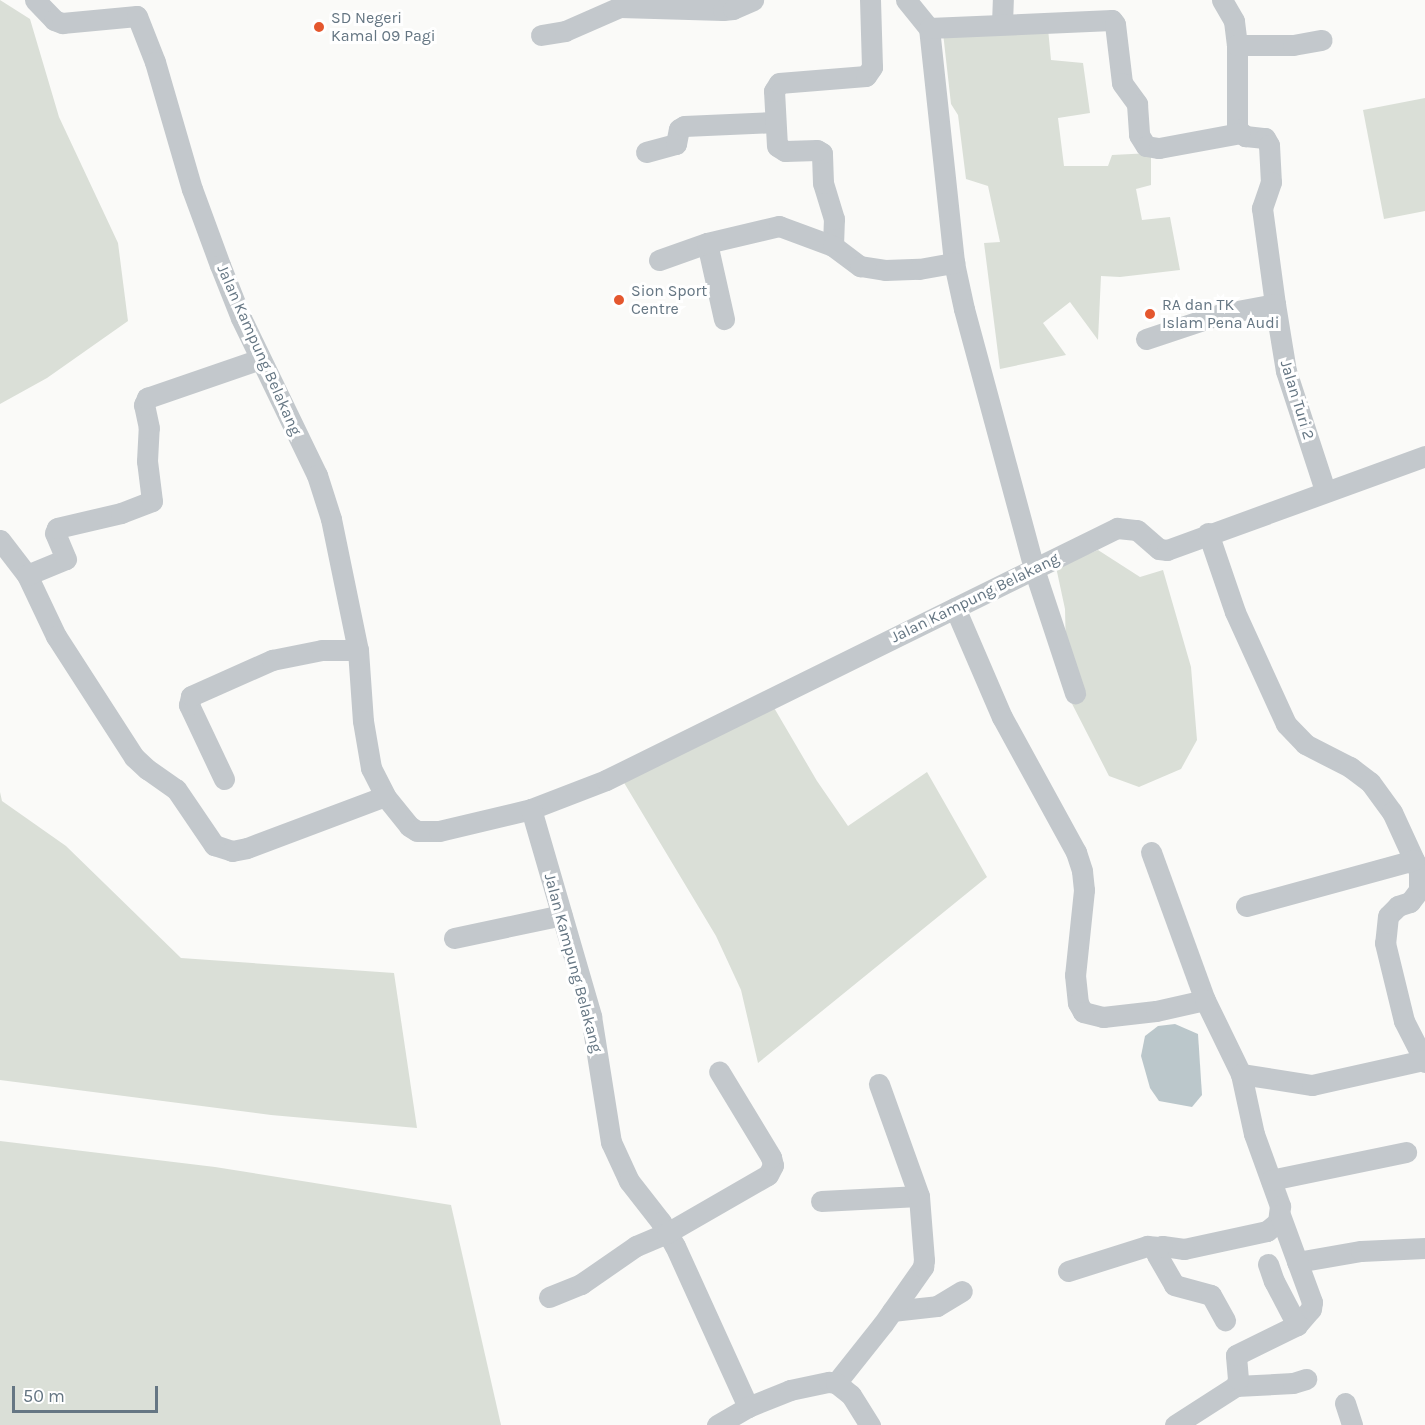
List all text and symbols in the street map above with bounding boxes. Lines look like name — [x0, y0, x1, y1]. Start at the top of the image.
place label: SD Negeri Kamal 09 Pagi — [331, 8, 436, 46]
marker: SD Negeri Kamal 09 Pagi — [312, 20, 326, 34]
street label: Jalan Kampung Belakang — [213, 262, 305, 438]
place label: Sion Sport Centre — [631, 281, 707, 319]
marker: Sion Sport Centre — [612, 293, 626, 307]
place label: RA dan TK Islam Pena Audi — [1162, 295, 1279, 333]
marker: RA dan TK Islam Pena Audi — [1143, 307, 1157, 321]
street label: Jalan Turi 2 — [1276, 358, 1318, 442]
street label: Jalan Kampung Belakang — [888, 549, 1062, 647]
street label: Jalan Kampung Belakang — [540, 871, 606, 1055]
scale bar — [15, 1374, 160, 1412]
text: 50 m — [23, 1385, 65, 1407]

